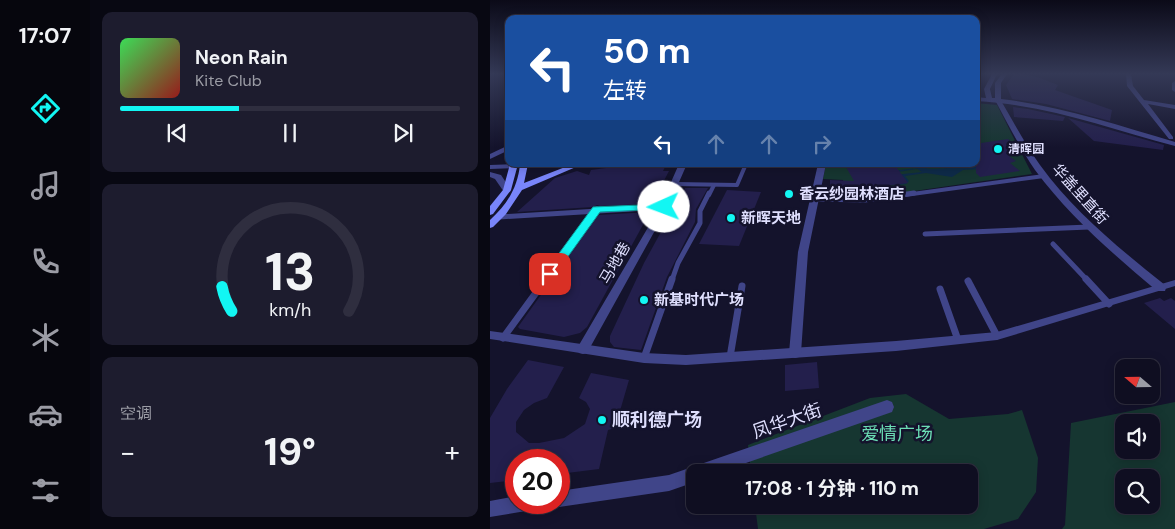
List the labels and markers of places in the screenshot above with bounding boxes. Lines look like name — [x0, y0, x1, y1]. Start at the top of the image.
place label: 清晖园 — [1008, 141, 1044, 157]
marker: 清晖园 — [992, 143, 1004, 155]
place label: 香云纱园林酒店 — [799, 184, 904, 204]
marker: 香云纱园林酒店 — [783, 188, 795, 200]
place label: 新晖天地 — [741, 208, 801, 228]
marker: 新晖天地 — [725, 212, 737, 224]
pin — [529, 253, 571, 295]
place label: 新基时代广场 — [654, 290, 744, 310]
marker: 新基时代广场 — [638, 294, 650, 306]
place label: 顺利德广场 — [612, 408, 702, 432]
marker: 顺利德广场 — [596, 414, 608, 426]

